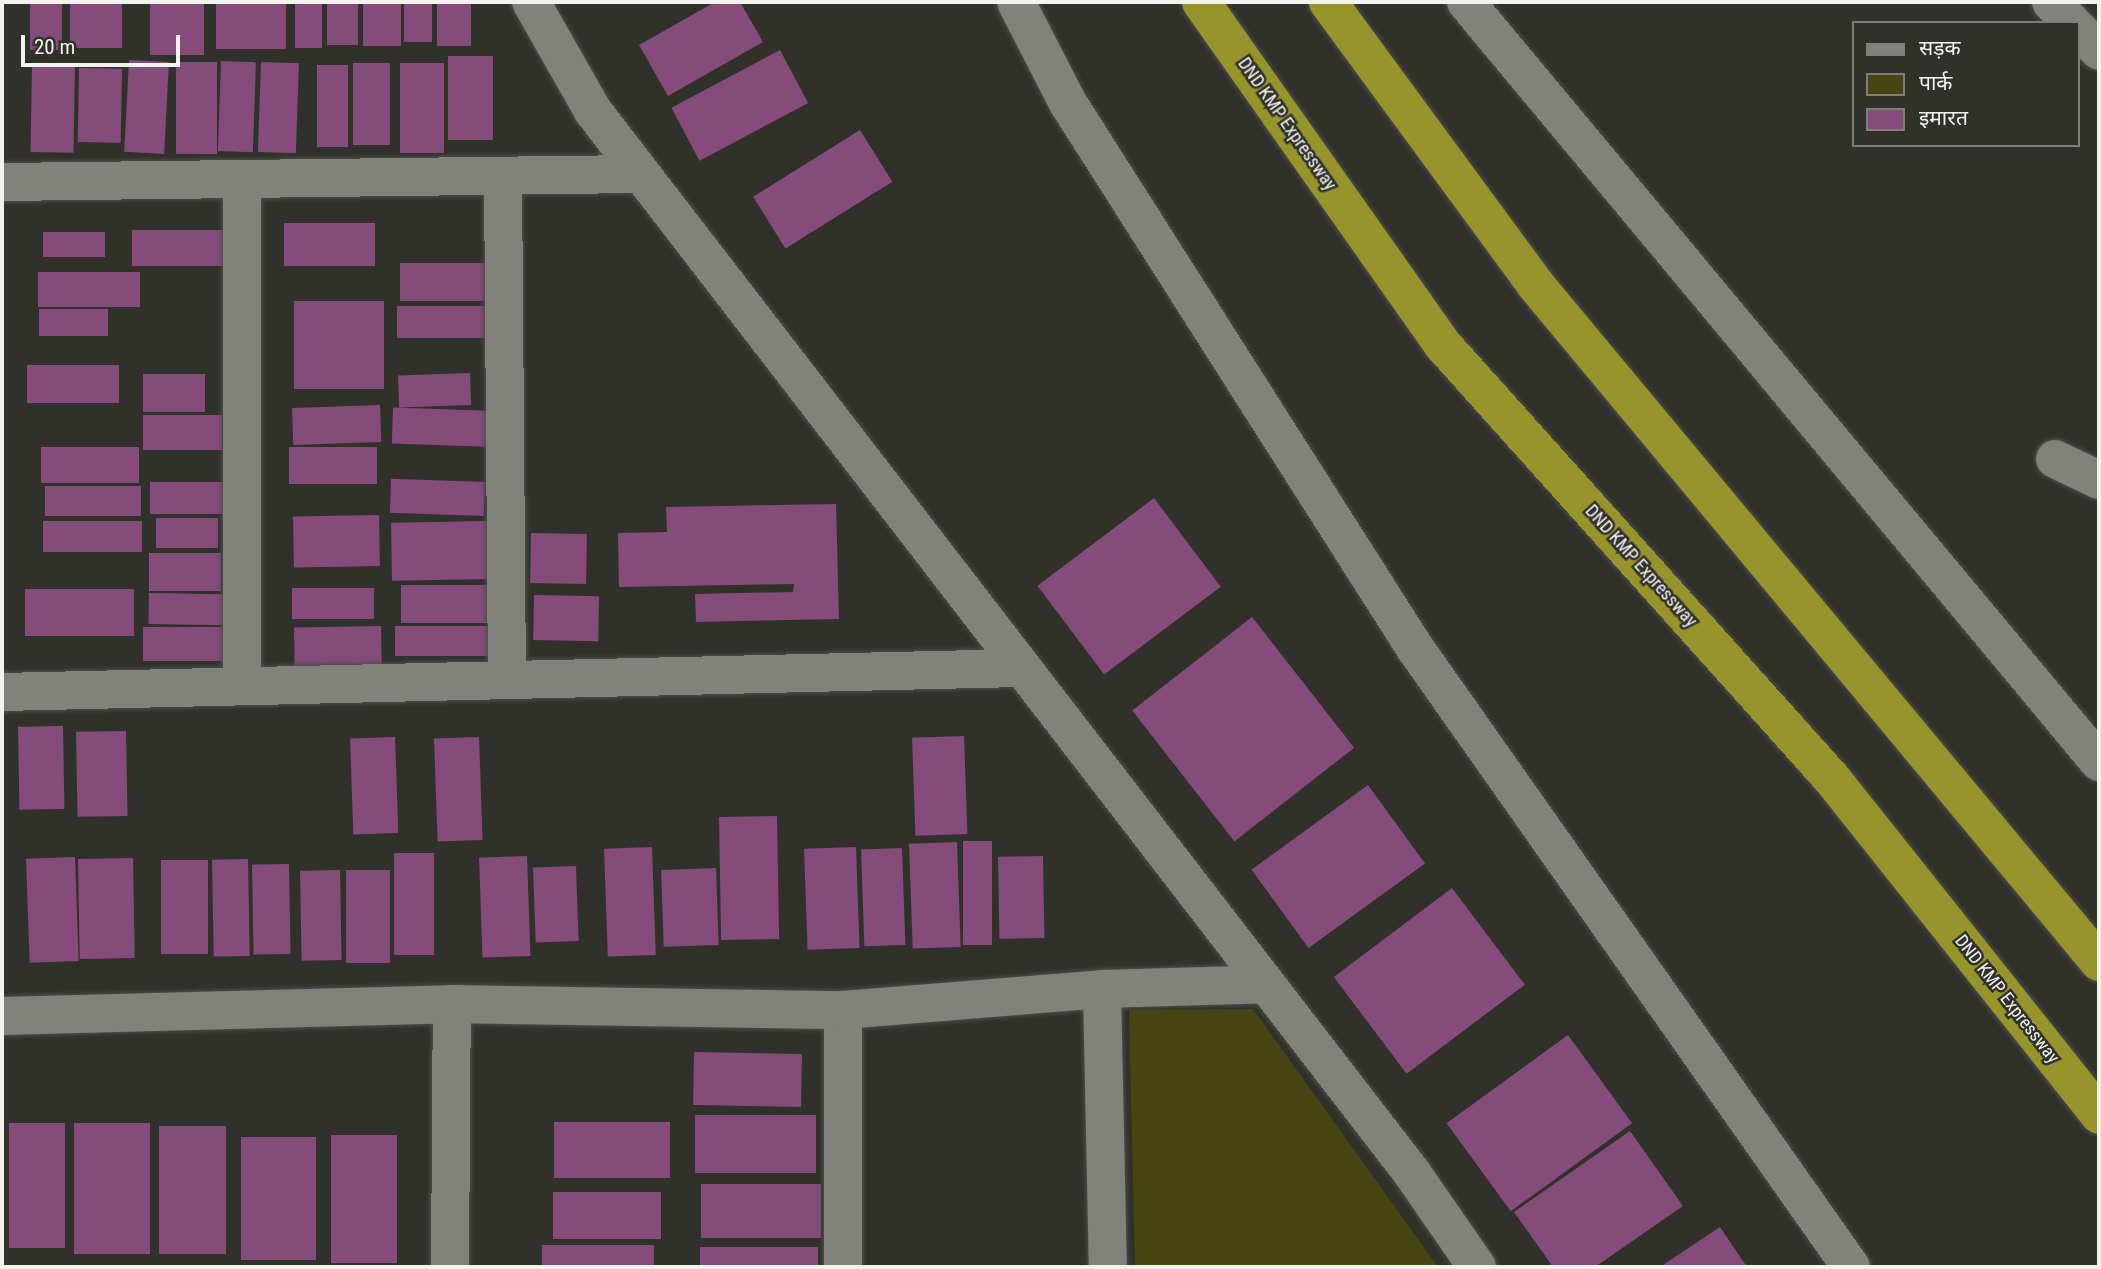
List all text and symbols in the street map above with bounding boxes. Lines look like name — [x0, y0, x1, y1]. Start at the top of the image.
scale bar — [24, 21, 184, 65]
legend — [1853, 21, 2080, 147]
text: 20 m — [34, 35, 75, 59]
text: सड़क — [1919, 36, 1961, 60]
street label: DND KMP Expressway — [1233, 54, 1341, 194]
text: पार्क — [1919, 71, 1953, 95]
text: इमारत — [1919, 106, 1968, 130]
street label: DND KMP Expressway — [1580, 500, 1702, 632]
street label: DND KMP Expressway — [1950, 931, 2064, 1067]

